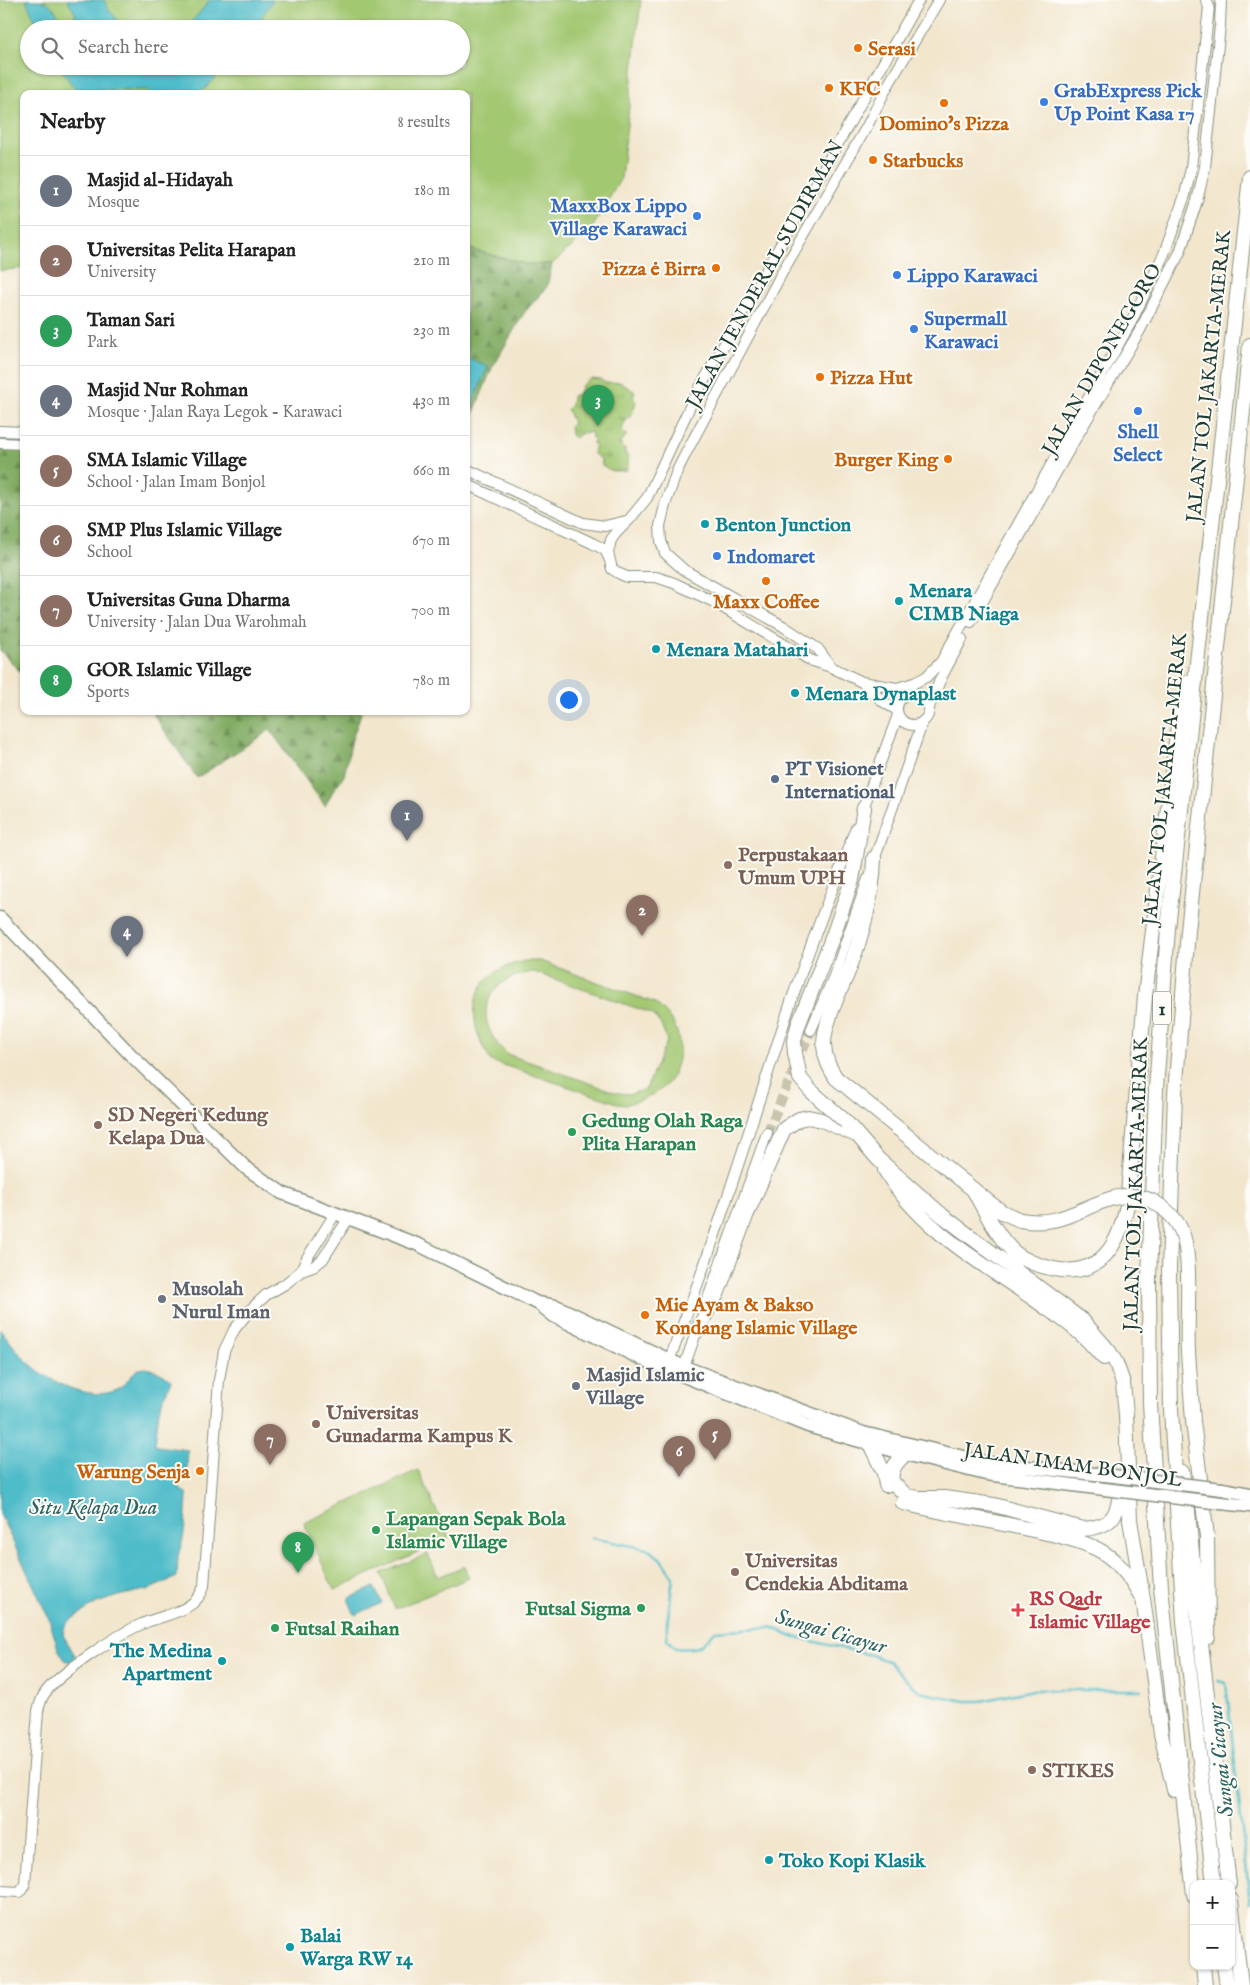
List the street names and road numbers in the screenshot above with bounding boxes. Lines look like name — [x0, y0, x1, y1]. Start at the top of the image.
street label: JALAN JENDERAL SUDIRMAN — [680, 136, 850, 415]
street label: JALAN TOL JAKARTA–MERAK — [1181, 228, 1237, 526]
street label: JALAN DIPONEGORO — [1036, 259, 1168, 462]
street label: JALAN TOL JAKARTA–MERAK — [1137, 631, 1193, 929]
road number: 1 — [1153, 991, 1171, 1024]
street label: JALAN TOL JAKARTA–MERAK — [1119, 1036, 1154, 1333]
street label: JALAN IMAM BONJOL — [960, 1438, 1184, 1493]

